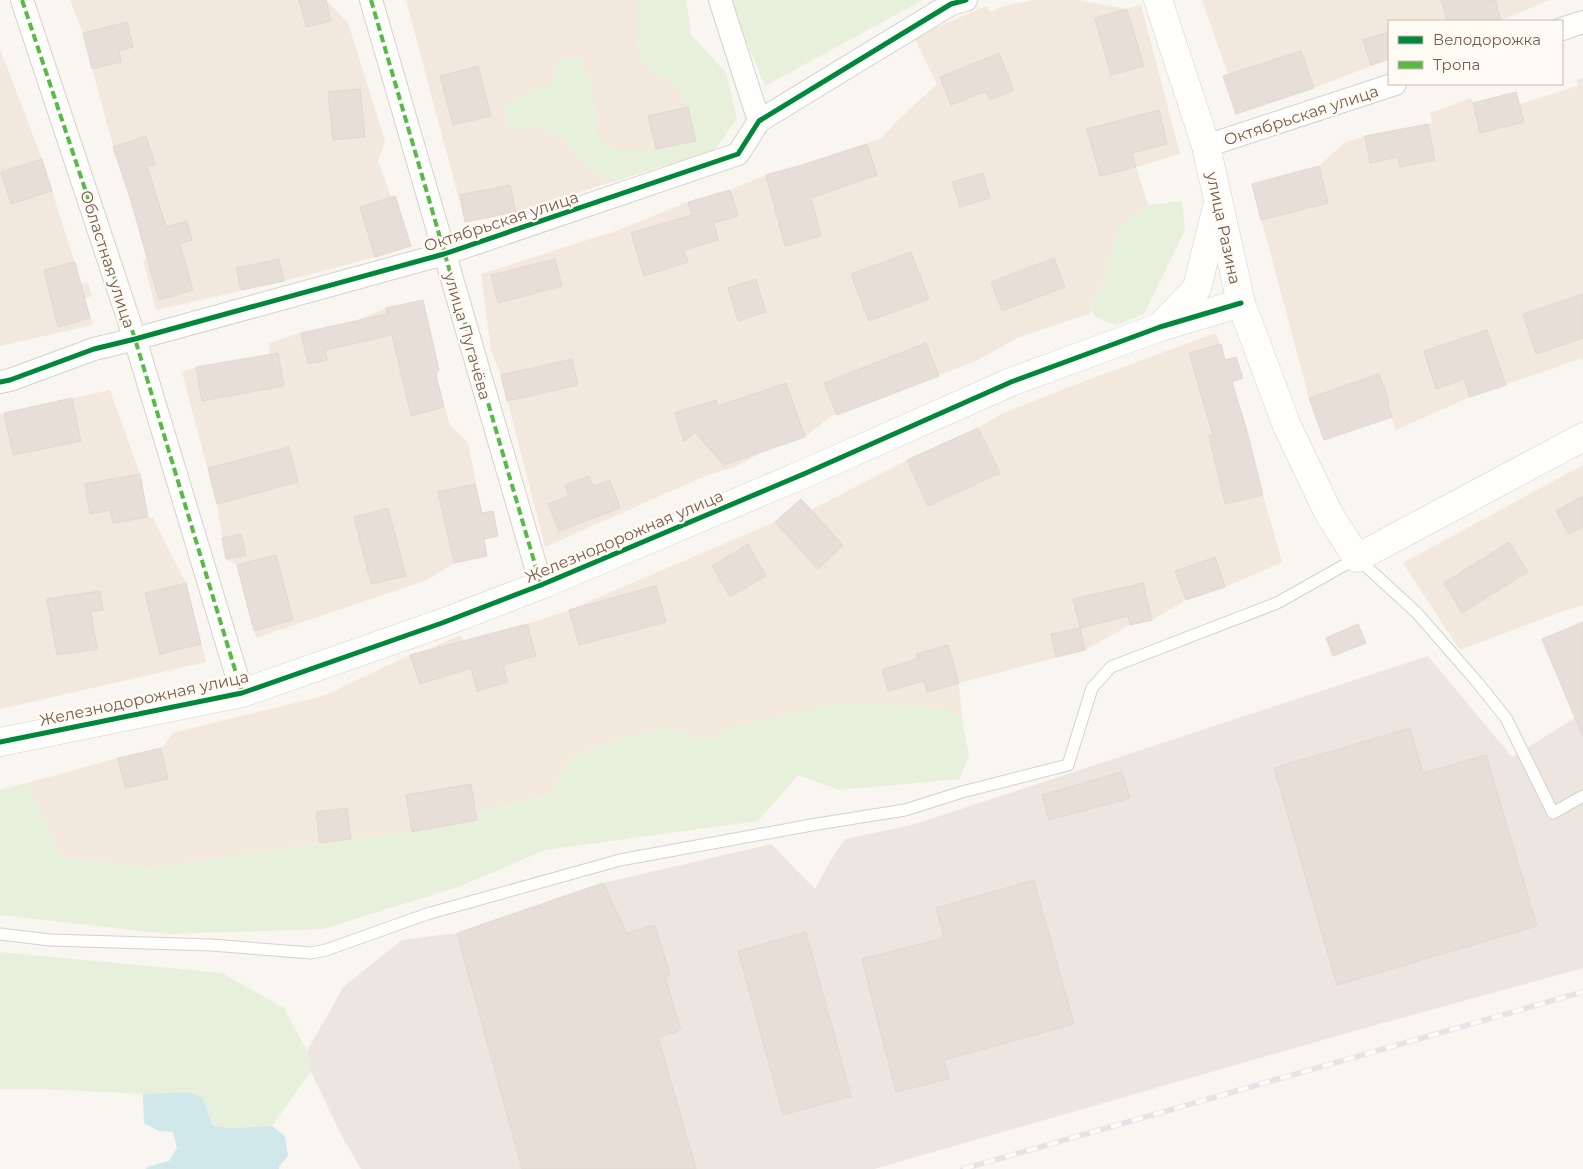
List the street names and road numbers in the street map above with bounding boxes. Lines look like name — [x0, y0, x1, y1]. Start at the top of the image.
street label: Октябрьская улица — [1221, 81, 1381, 149]
street label: улица Разина — [1202, 169, 1245, 286]
street label: Октябрьская улица — [421, 187, 581, 255]
street label: Областная улица — [76, 188, 139, 331]
street label: улица Пугачёва — [440, 269, 495, 402]
street label: Железнодорожная улица — [522, 486, 726, 587]
street label: Железнодорожная улица — [38, 667, 251, 730]

